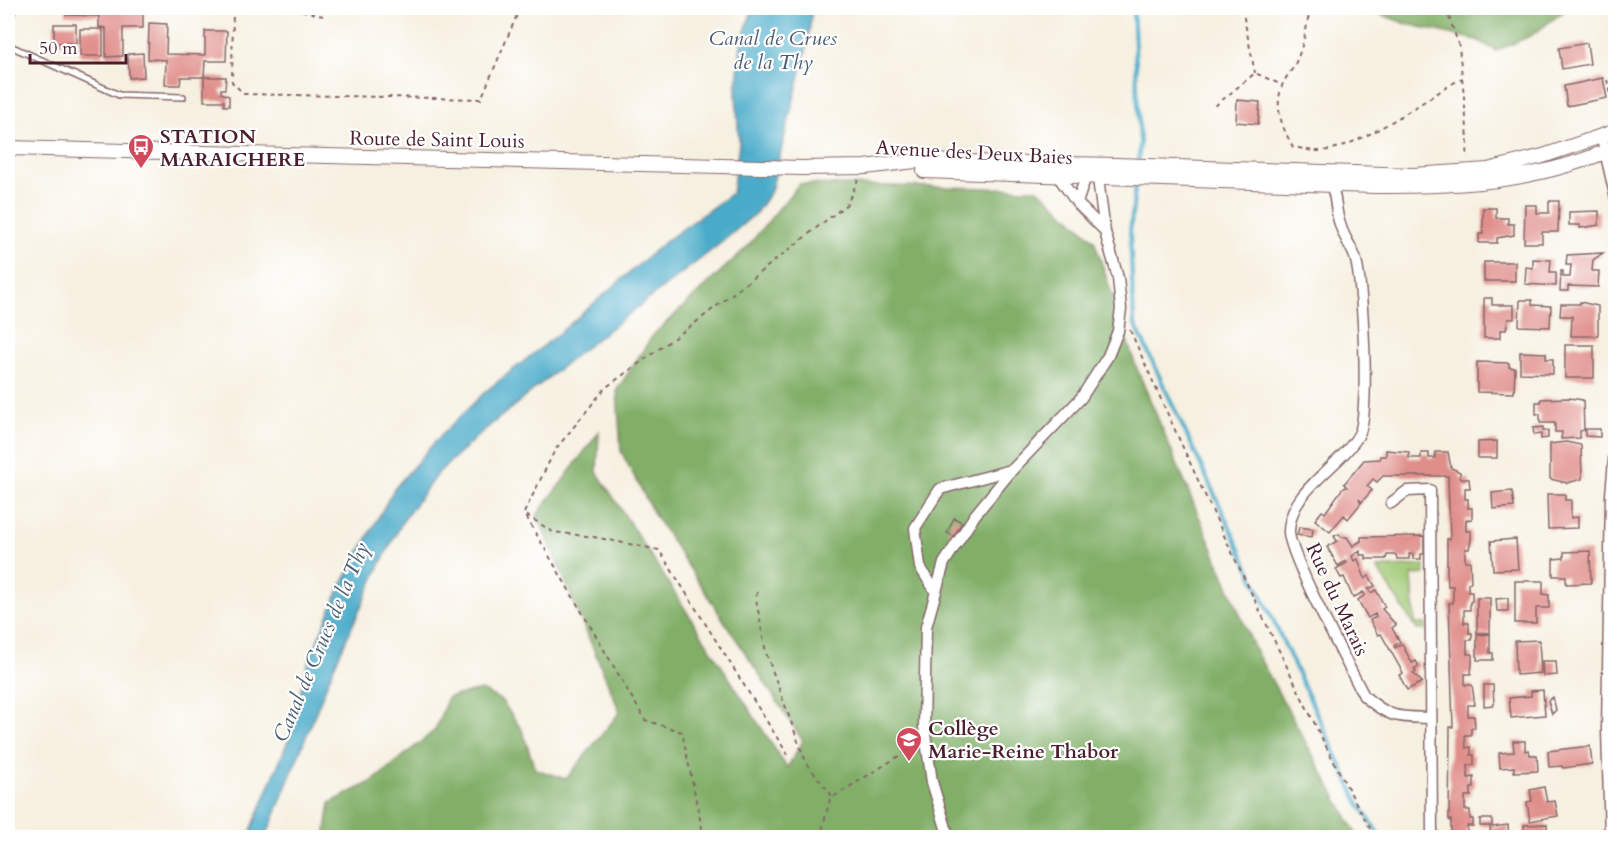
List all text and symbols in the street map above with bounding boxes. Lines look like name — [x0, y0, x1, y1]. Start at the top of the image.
water label: Canal de Crues de la Thy — [709, 24, 837, 77]
scale bar — [30, 27, 126, 65]
text: 50 m — [39, 36, 78, 61]
place label: STATION MARAICHERE — [160, 123, 305, 173]
street label: Route de Saint Louis — [349, 124, 525, 155]
bus stop icon: STATION MARAICHERE — [126, 132, 156, 170]
street label: Avenue des Deux Baies — [875, 134, 1073, 171]
water label: Canal de Crues de la Thy — [266, 538, 377, 746]
street label: Rue du Marais — [1300, 538, 1376, 660]
place label: Collège Marie-Reine Thabor — [928, 715, 1119, 765]
school or university icon: Collège Marie-Reine Thabor — [894, 725, 924, 763]

